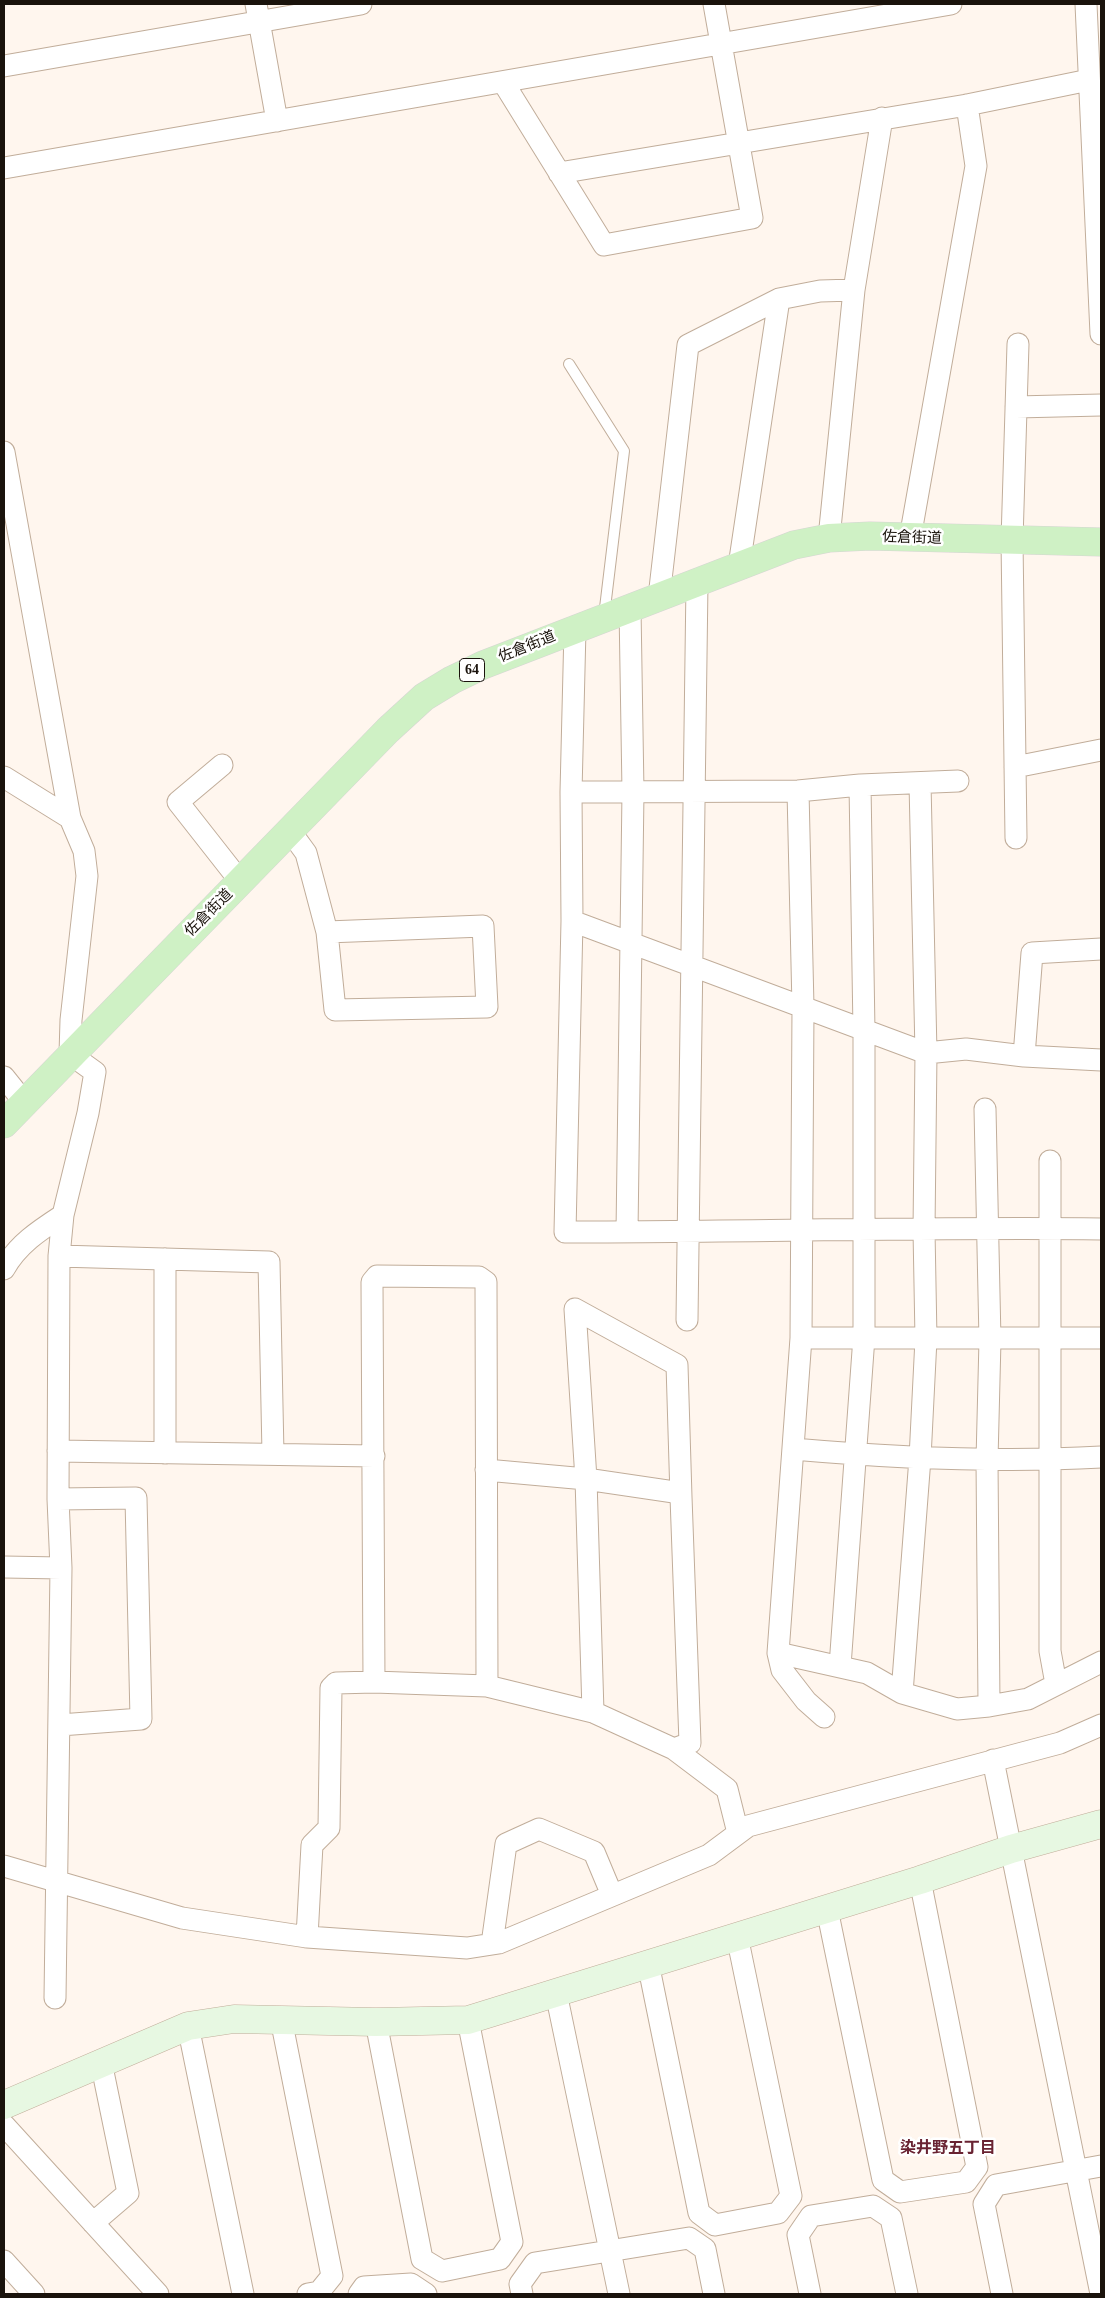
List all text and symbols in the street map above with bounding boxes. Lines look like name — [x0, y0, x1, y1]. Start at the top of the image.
street label: 佐倉街道 — [882, 528, 942, 548]
street label: 佐倉街道 — [496, 627, 558, 667]
road number: 64 — [460, 658, 484, 682]
street label: 佐倉街道 — [181, 885, 237, 941]
district label: 染井野五丁目 — [900, 2139, 996, 2159]

